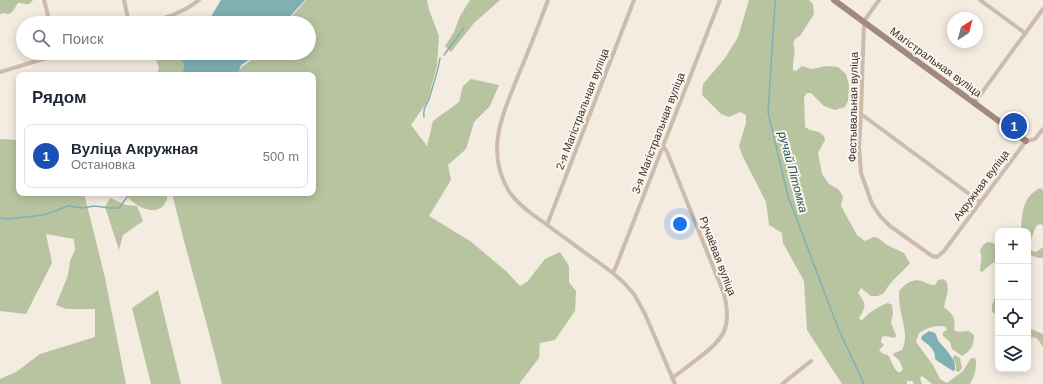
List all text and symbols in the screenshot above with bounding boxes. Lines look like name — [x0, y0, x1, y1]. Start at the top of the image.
north arrow — [947, 12, 983, 48]
search box — [16, 16, 316, 60]
street label: Магістральная вуліца — [888, 25, 985, 100]
icon: search — [30, 27, 52, 49]
text: Поиск — [62, 30, 104, 47]
street label: 2-я Магістральная вуліца — [553, 46, 611, 171]
street label: Фестывальная вуліца — [846, 51, 860, 162]
street label: 3-я Магістральная вуліца — [629, 70, 687, 195]
text: Рядом — [32, 88, 87, 107]
pin: 1 — [1001, 111, 1027, 141]
water label: ручай Пітомка — [775, 129, 811, 215]
text: Вуліца Акружная — [71, 140, 198, 157]
street label: Акружная вуліца — [951, 147, 1012, 222]
text: 1 — [42, 149, 50, 164]
text: 500 m — [263, 149, 299, 164]
text: Остановка — [71, 157, 135, 172]
your location — [670, 214, 690, 234]
street label: Ручаёвая вуліца — [697, 215, 739, 298]
map controls — [995, 228, 1031, 372]
button: + — [995, 228, 1031, 264]
button: − — [995, 264, 1031, 300]
button: locate — [995, 300, 1031, 336]
button: layers — [995, 336, 1031, 372]

